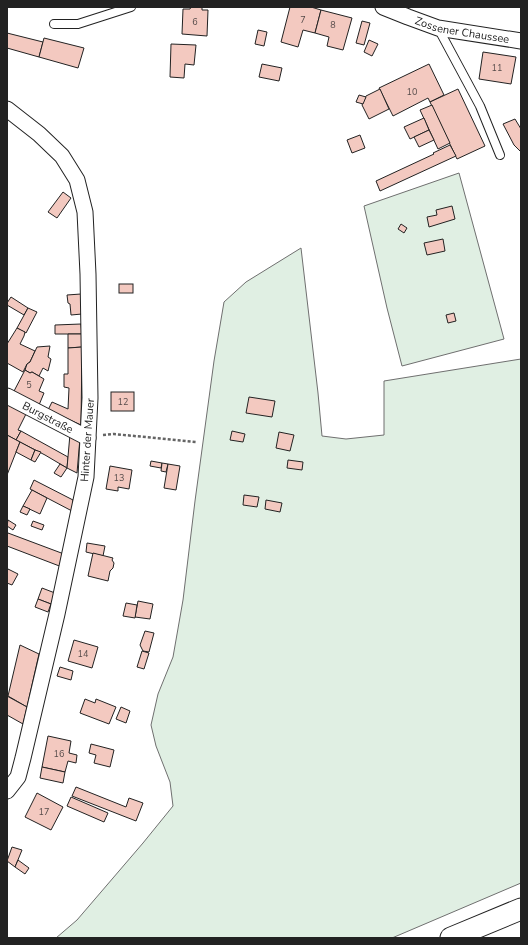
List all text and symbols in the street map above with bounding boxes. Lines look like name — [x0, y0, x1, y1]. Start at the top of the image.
street label: Zossener Chaussee — [413, 13, 510, 47]
house number: 7 — [300, 14, 306, 26]
house number: 6 — [192, 16, 198, 28]
house number: 8 — [330, 19, 336, 31]
house number: 11 — [492, 62, 502, 74]
house number: 10 — [407, 86, 417, 98]
house number: 5 — [26, 379, 32, 391]
house number: 12 — [118, 396, 128, 408]
street label: Burgstraße — [20, 398, 76, 437]
street label: Hinter der Mauer — [77, 398, 98, 482]
house number: 13 — [114, 472, 124, 484]
house number: 14 — [78, 648, 89, 660]
house number: 16 — [54, 748, 64, 760]
house number: 17 — [39, 806, 49, 818]

